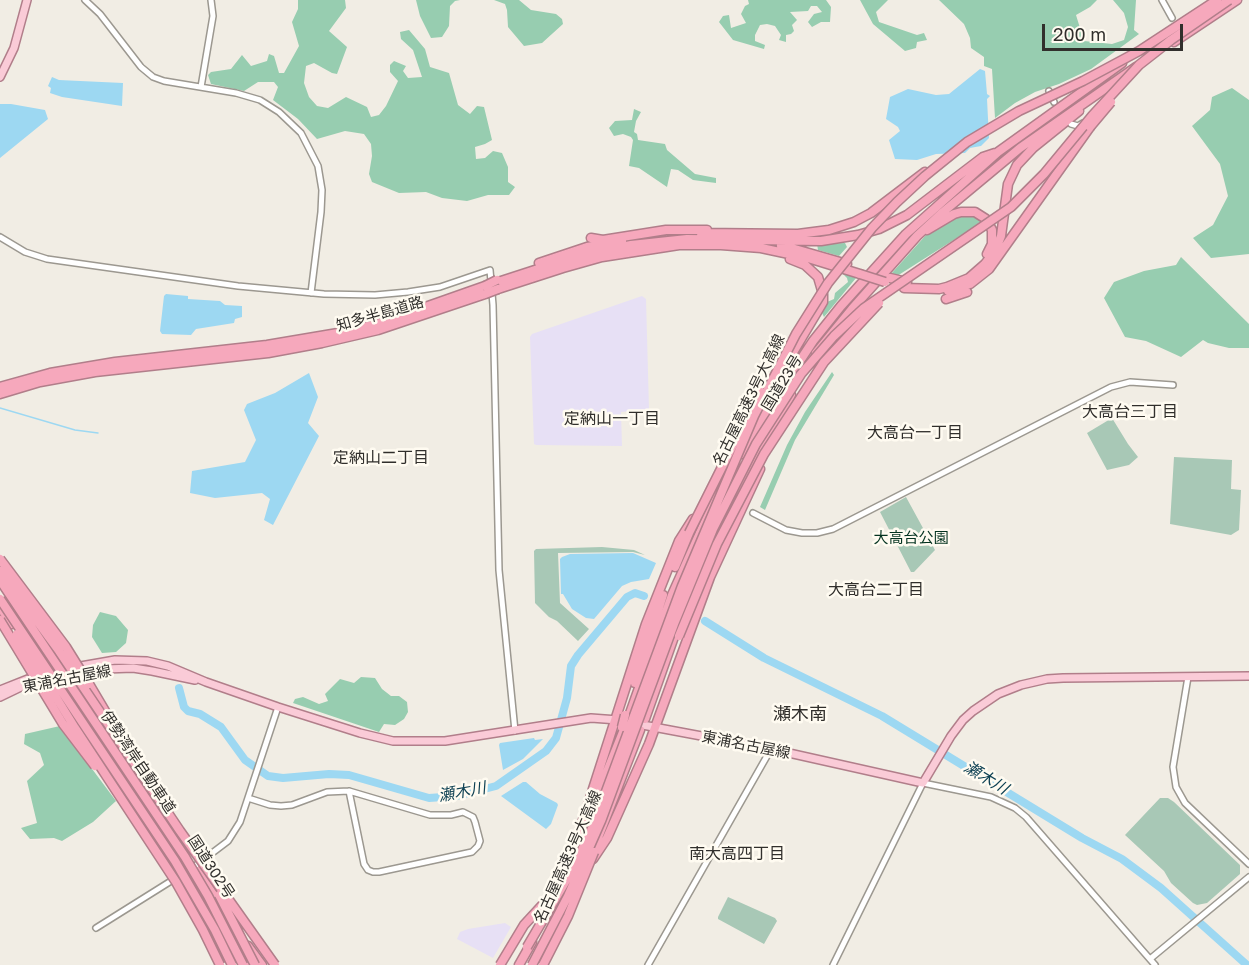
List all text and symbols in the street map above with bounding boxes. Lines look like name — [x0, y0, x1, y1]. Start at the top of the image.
scale bar — [1045, 12, 1186, 50]
text: 200 m — [1053, 23, 1106, 45]
street label: 知多半島道路 — [334, 293, 426, 335]
street label: 名古屋高速3号大高線 — [709, 331, 789, 469]
street label: 国道23号 — [758, 352, 806, 414]
district label: 大高台三丁目 — [1082, 402, 1178, 422]
district label: 定納山一丁目 — [564, 409, 660, 429]
district label: 大高台一丁目 — [867, 423, 963, 443]
district label: 定納山二丁目 — [333, 448, 429, 468]
park label: 大高台公園 — [874, 529, 948, 547]
district label: 大高台二丁目 — [828, 580, 924, 600]
street label: 東浦名古屋線 — [21, 662, 113, 696]
district label: 瀬木南 — [773, 703, 827, 725]
street label: 伊勢湾岸自動車道 — [97, 707, 179, 817]
street label: 東浦名古屋線 — [700, 728, 792, 762]
water label: 瀬木川 — [960, 757, 1012, 799]
water label: 瀬木川 — [437, 778, 487, 806]
street label: 名古屋高速3号大高線 — [531, 788, 605, 926]
street label: 国道302号 — [184, 832, 238, 902]
district label: 南大高四丁目 — [689, 844, 785, 864]

